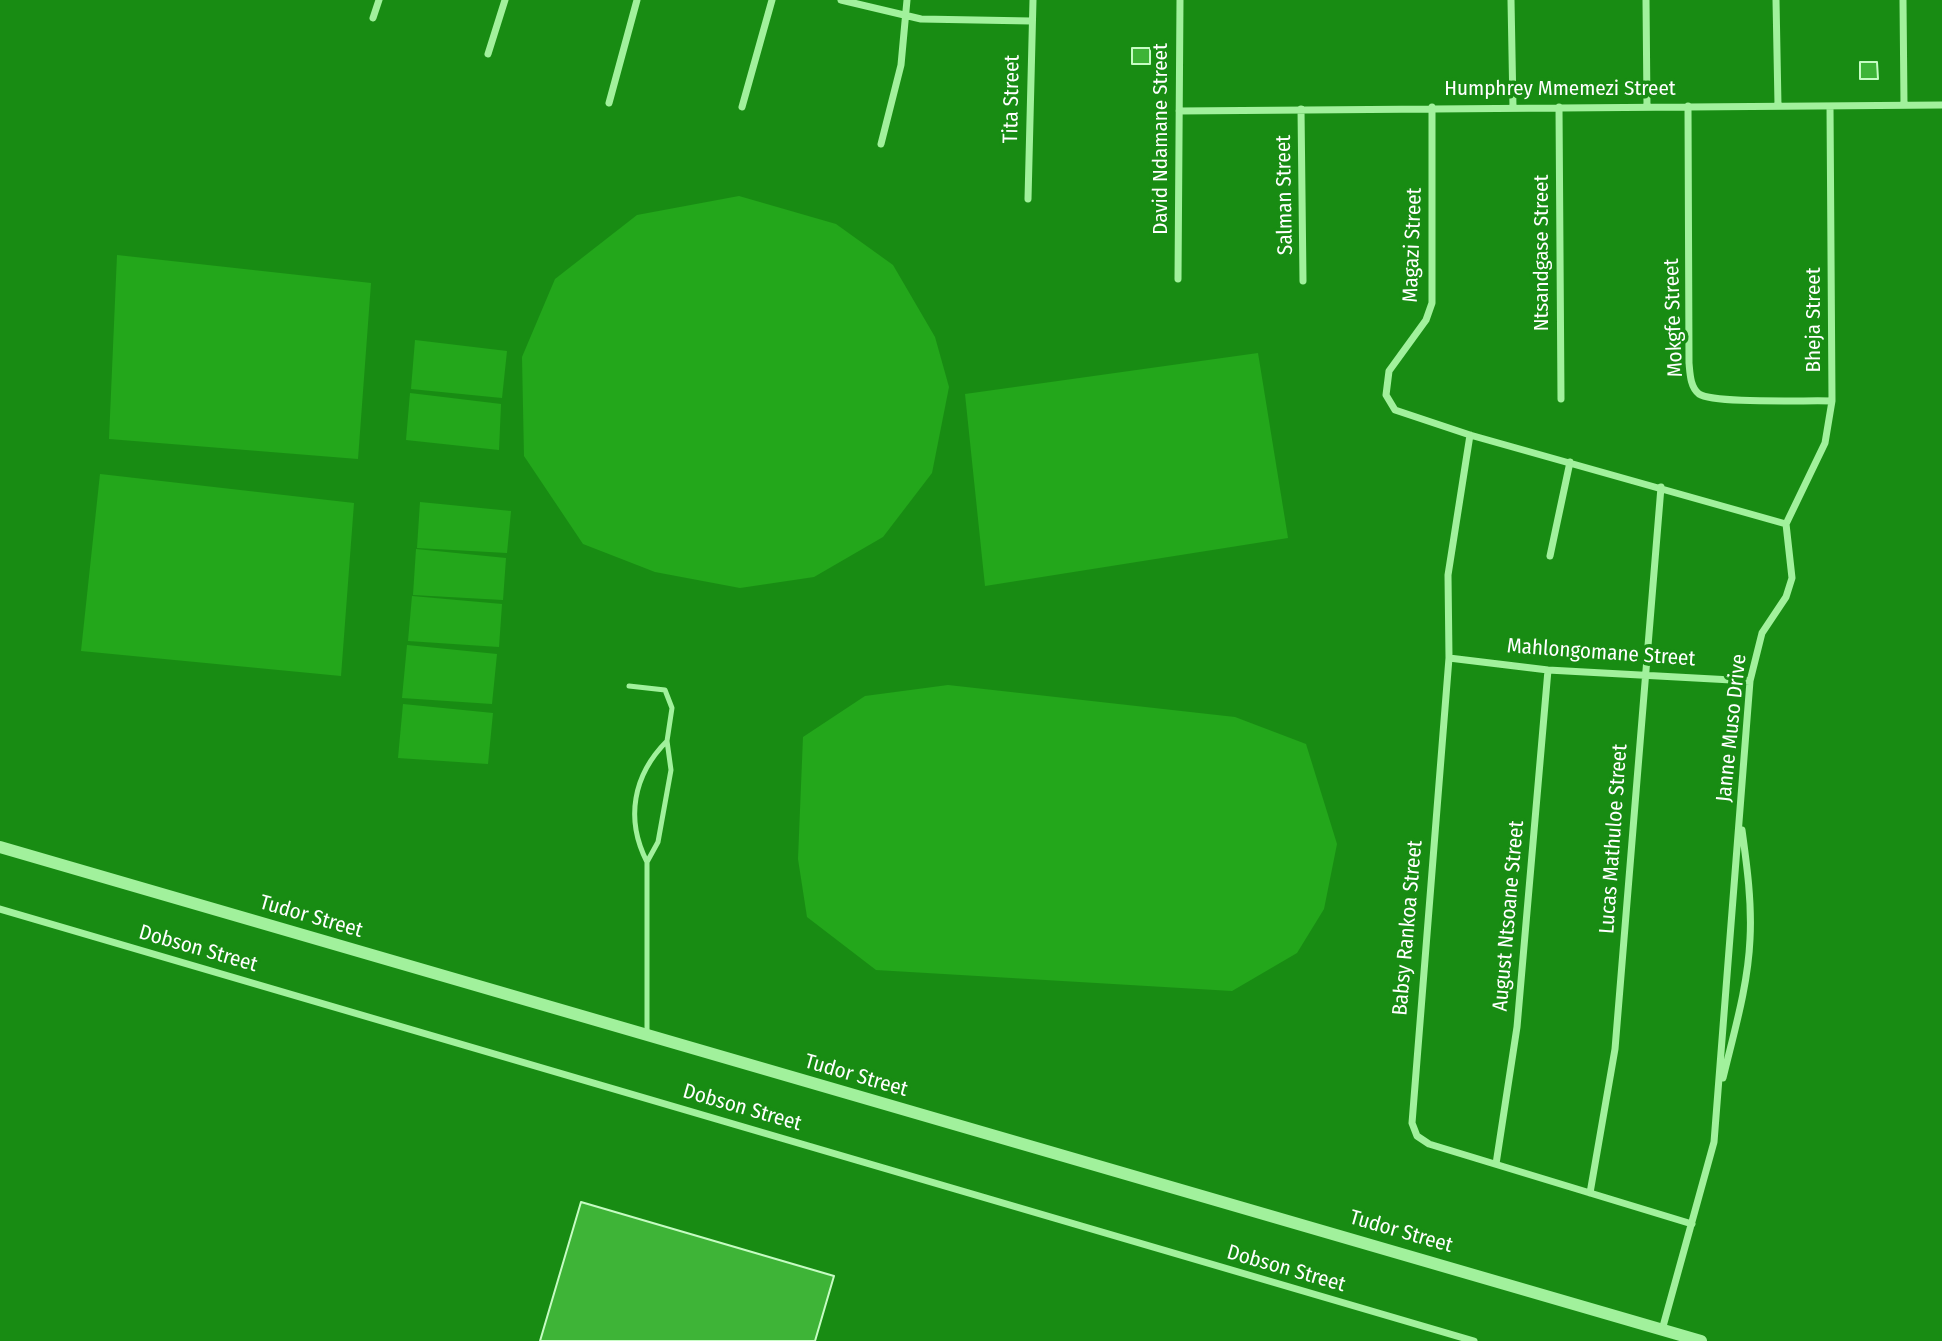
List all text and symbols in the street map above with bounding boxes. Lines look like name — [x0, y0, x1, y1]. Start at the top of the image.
street label: David Ndamane Street — [1148, 43, 1174, 235]
street label: Tita Street — [999, 54, 1025, 144]
street label: Humphrey Mmemezi Street — [1444, 76, 1676, 102]
street label: Salman Street — [1271, 135, 1299, 255]
street label: Ntsandgase Street — [1529, 175, 1555, 331]
street label: Magazi Street — [1398, 187, 1428, 303]
street label: Mokgfe Street — [1659, 258, 1689, 378]
street label: Bheja Street — [1801, 267, 1827, 373]
street label: Mahlongomane Street — [1506, 634, 1696, 672]
street label: Janne Muso Drive — [1712, 653, 1752, 803]
street label: Lucas Mathuloe Street — [1595, 743, 1633, 935]
street label: August Ntsoane Street — [1488, 820, 1530, 1012]
street label: Babsy Rankoa Street — [1388, 839, 1428, 1017]
street label: Tudor Street — [257, 890, 365, 944]
street label: Dobson Street — [136, 920, 260, 978]
street label: Tudor Street — [802, 1049, 910, 1103]
street label: Dobson Street — [680, 1079, 804, 1137]
street label: Tudor Street — [1347, 1205, 1455, 1259]
street label: Dobson Street — [1224, 1240, 1348, 1298]

